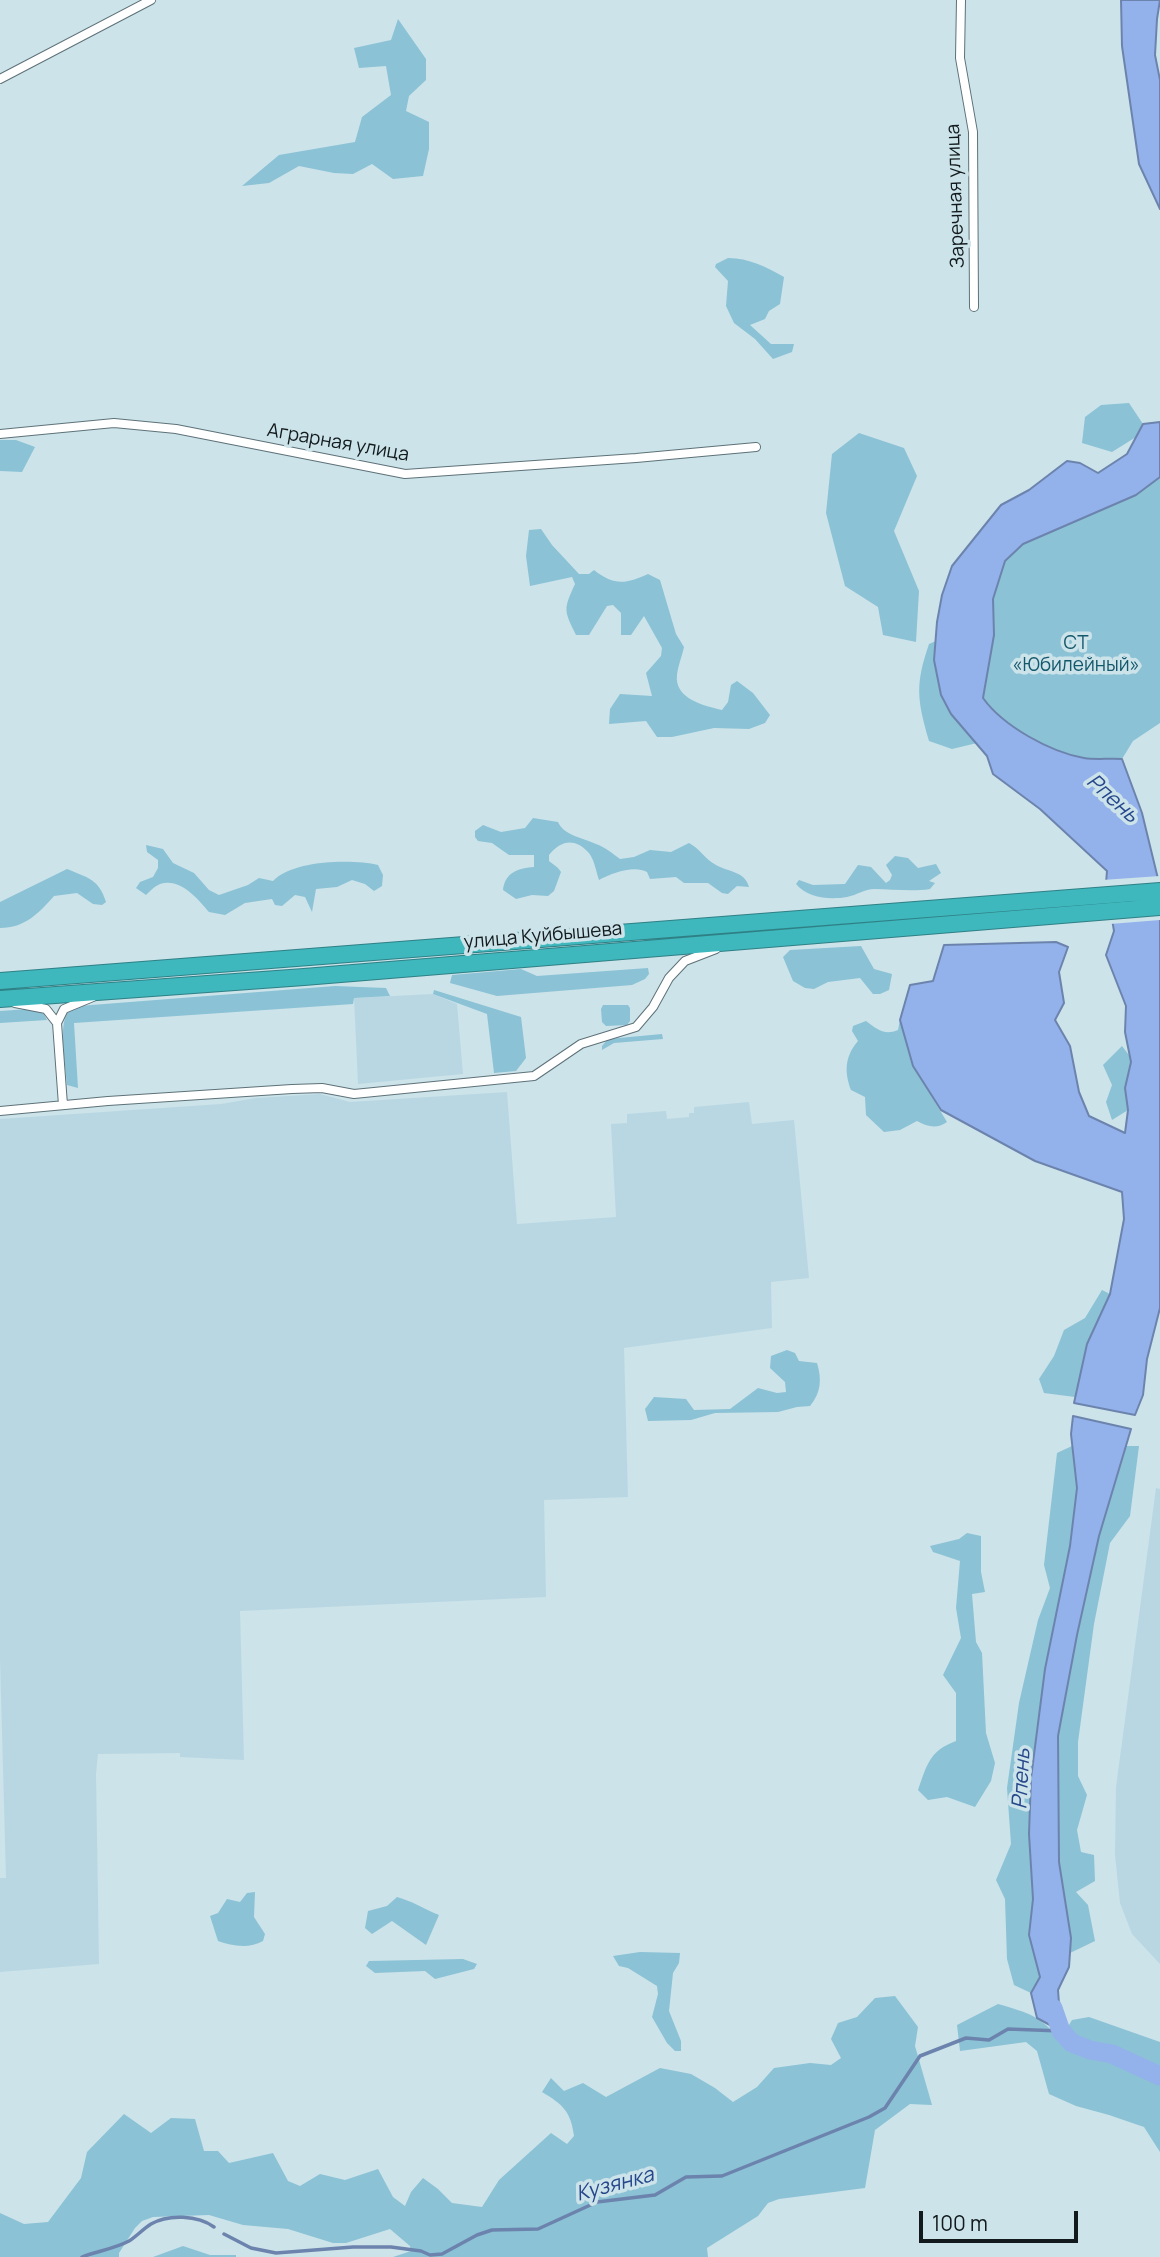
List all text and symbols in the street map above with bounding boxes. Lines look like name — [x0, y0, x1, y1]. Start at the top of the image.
street label: Заречная улица — [942, 123, 970, 269]
street label: Аграрная улица — [265, 419, 411, 467]
park label: СТ «Юбилейный» — [1012, 633, 1140, 677]
water label: Рпень — [1081, 769, 1143, 829]
street label: улица Куйбышева — [463, 918, 623, 954]
water label: Рпень — [1008, 1748, 1036, 1810]
water label: Кузянка — [573, 2163, 657, 2207]
scale bar — [922, 2198, 1081, 2242]
text: 100 m — [932, 2209, 988, 2237]

